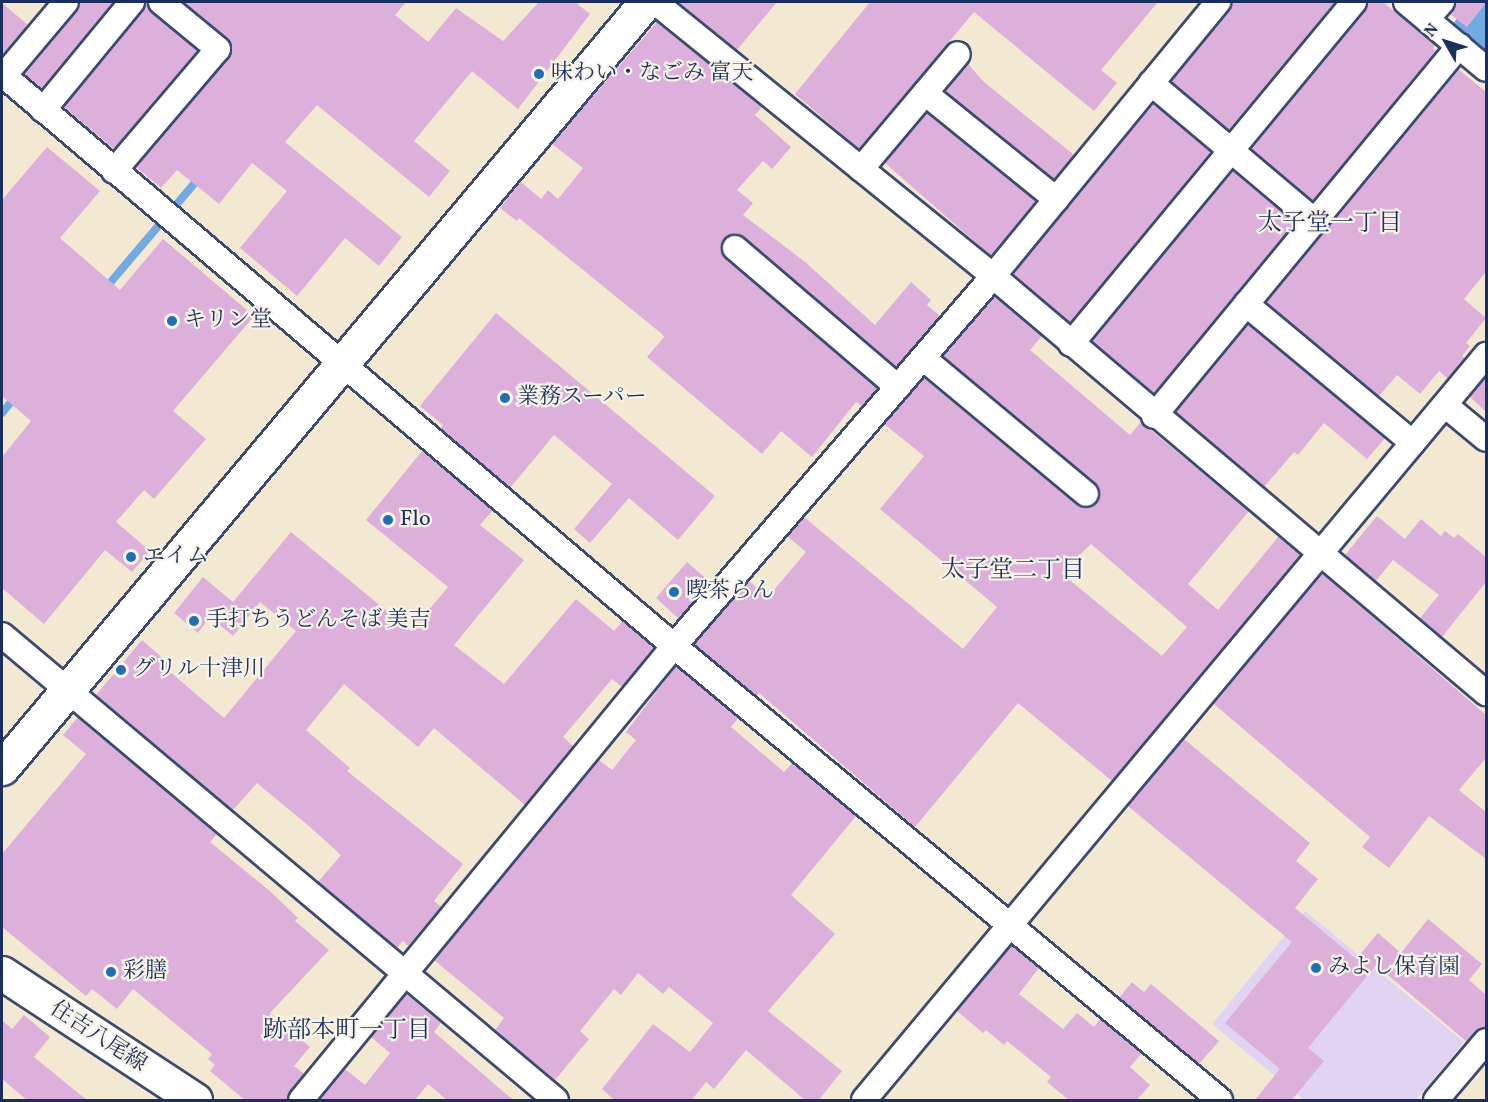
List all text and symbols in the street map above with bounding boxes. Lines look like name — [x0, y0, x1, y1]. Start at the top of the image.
north arrow — [1416, 12, 1476, 72]
text: N — [1420, 19, 1444, 42]
place label: 味わい・なごみ 富天 — [551, 61, 753, 87]
marker: 味わい・なごみ 富天 — [532, 67, 546, 81]
district label: 太子堂一丁目 — [1258, 211, 1402, 239]
place label: キリン堂 — [184, 308, 272, 334]
marker: キリン堂 — [165, 314, 179, 328]
place label: 業務スーパー — [517, 385, 648, 411]
marker: 業務スーパー — [498, 391, 512, 405]
place label: Flo — [400, 507, 431, 533]
marker: Flo — [381, 513, 395, 527]
place label: エイム — [143, 544, 209, 570]
marker: エイム — [124, 550, 138, 564]
district label: 太子堂二丁目 — [941, 558, 1085, 586]
place label: 喫茶らん — [686, 579, 774, 605]
marker: 喫茶らん — [667, 585, 681, 599]
place label: 手打ちうどんそば 美吉 — [206, 608, 430, 634]
marker: 手打ちうどんそば 美吉 — [187, 614, 201, 628]
place label: グリル十津川 — [133, 657, 265, 683]
marker: グリル十津川 — [114, 663, 128, 677]
place label: みよし保育園 — [1328, 955, 1460, 981]
place label: 彩膳 — [123, 959, 167, 985]
marker: みよし保育園 — [1309, 961, 1323, 975]
marker: 彩膳 — [104, 965, 118, 979]
street label: 住吉八尾線 — [45, 996, 151, 1078]
district label: 跡部本町一丁目 — [263, 1018, 431, 1046]

